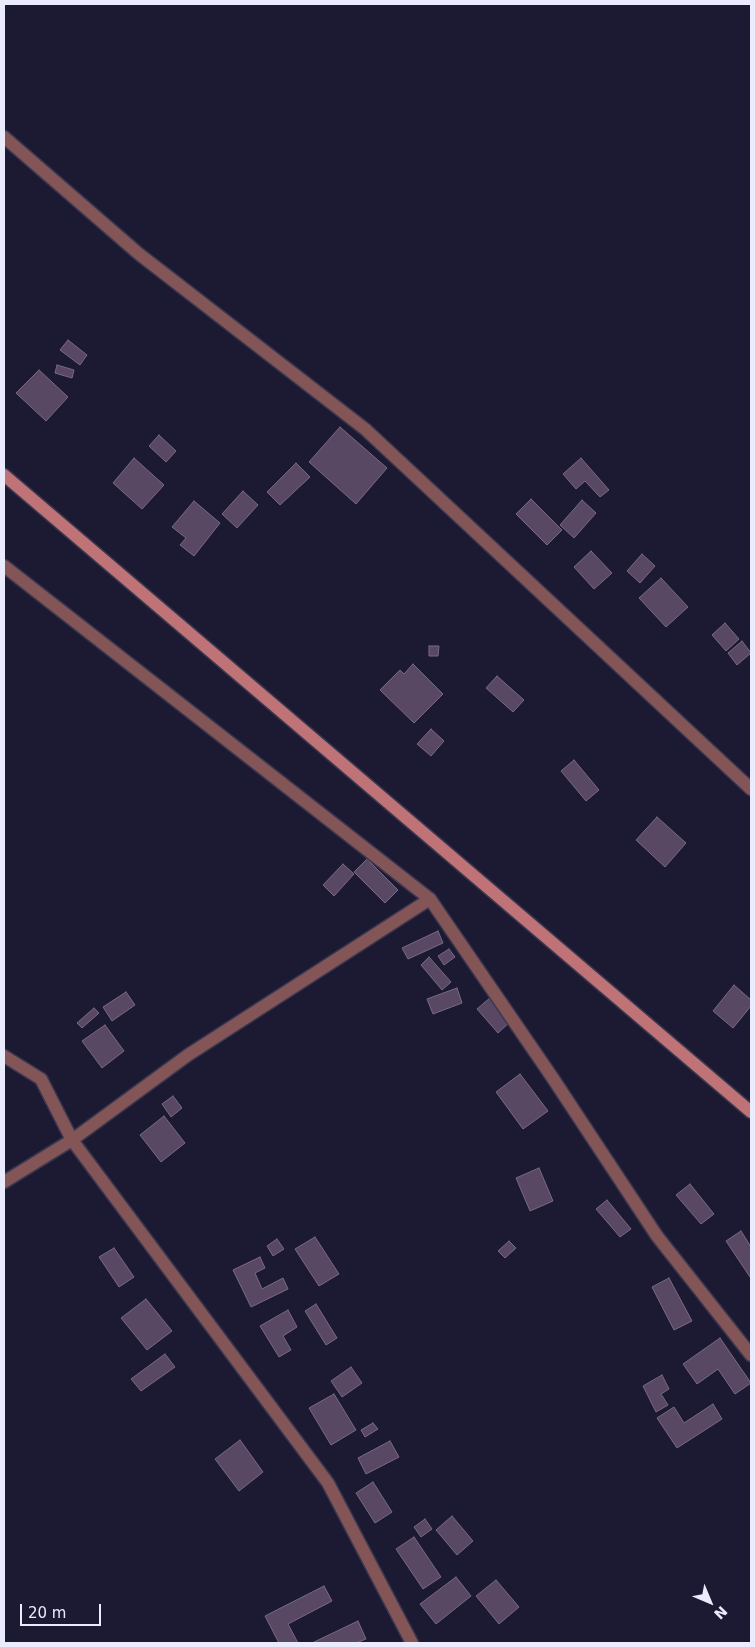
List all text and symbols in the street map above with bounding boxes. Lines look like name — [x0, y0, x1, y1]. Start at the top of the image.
north arrow — [685, 1577, 735, 1627]
scale bar — [22, 1594, 104, 1626]
text: N — [711, 1603, 730, 1622]
text: 20 m — [28, 1604, 66, 1622]

